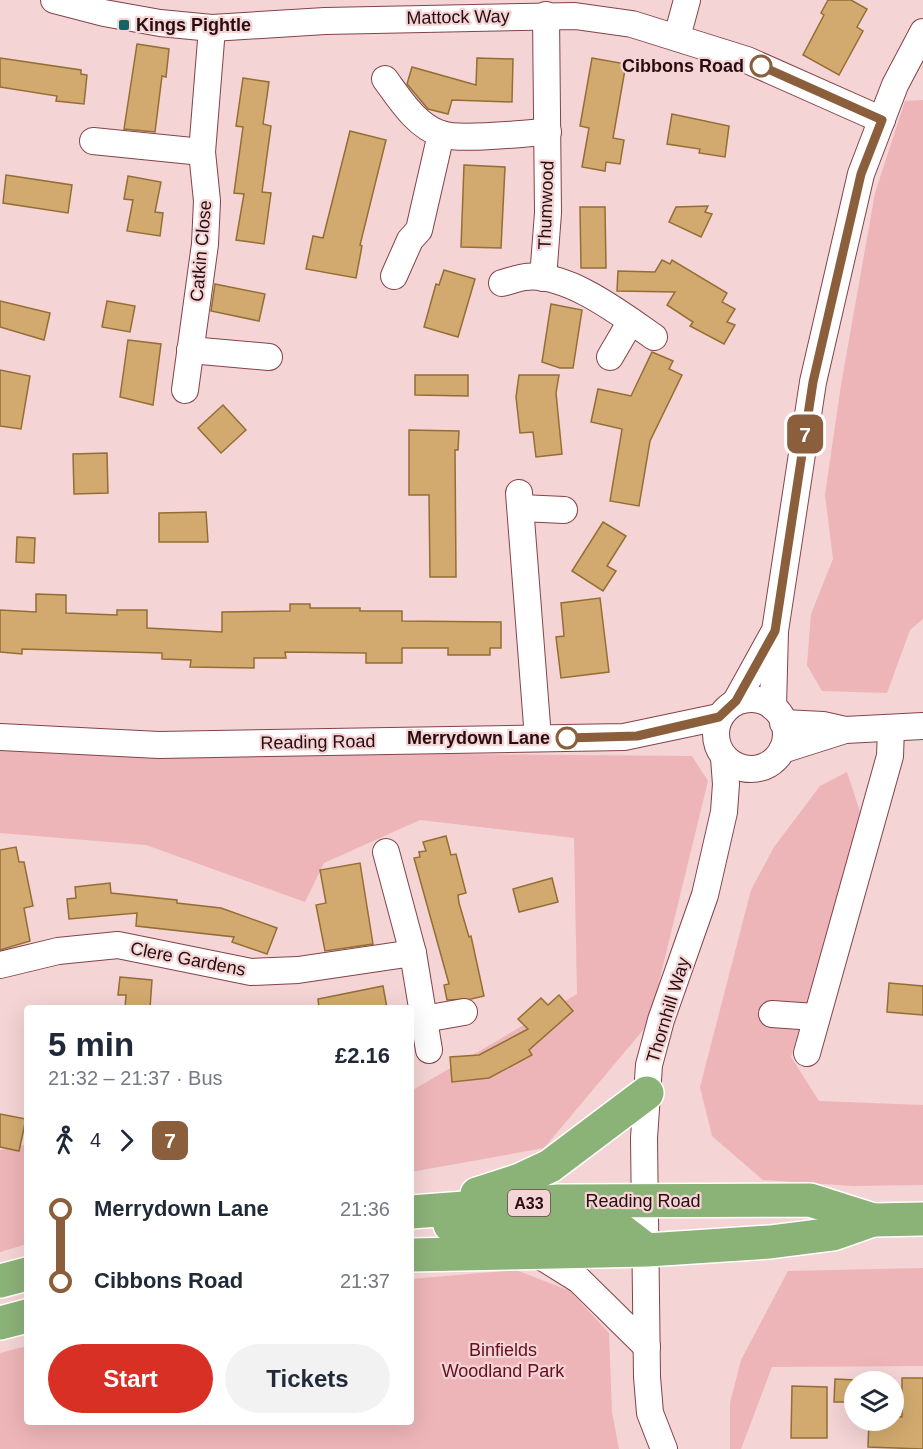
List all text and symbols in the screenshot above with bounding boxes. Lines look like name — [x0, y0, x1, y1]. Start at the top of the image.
street label: Mattock Way — [406, 6, 510, 28]
place label: Kings Pightle — [136, 15, 251, 35]
marker: Kings Pightle — [117, 18, 131, 32]
marker: Cibbons Road — [750, 55, 772, 77]
place label: Cibbons Road — [622, 56, 744, 76]
street label: Thumwood — [534, 160, 558, 250]
street label: Catkin Close — [187, 199, 215, 303]
line badge: 7 — [786, 414, 824, 454]
text: 7 — [799, 423, 811, 446]
marker: Merrydown Lane — [556, 727, 578, 749]
place label: Merrydown Lane — [407, 728, 550, 748]
street label: Reading Road — [260, 731, 376, 753]
street label: Clere Gardens — [129, 938, 247, 980]
street label: Thornhill Way — [642, 955, 694, 1065]
text: 5 min — [48, 1026, 134, 1063]
text: £2.16 — [335, 1043, 390, 1068]
text: 21:32 – 21:37 · Bus — [48, 1067, 223, 1089]
icon: walk — [48, 1124, 81, 1157]
icon: forward — [110, 1124, 143, 1157]
text: 4 — [90, 1129, 101, 1151]
text: 7 — [164, 1129, 176, 1152]
road number: A33 — [508, 1190, 550, 1216]
street label: Reading Road — [585, 1191, 701, 1211]
text: Merrydown Lane — [94, 1196, 269, 1221]
text: 21:36 — [340, 1198, 390, 1220]
text: Cibbons Road — [94, 1268, 243, 1293]
text: 21:37 — [340, 1270, 390, 1292]
park label: Binfields Woodland Park — [442, 1340, 565, 1381]
button: Start — [48, 1344, 213, 1413]
button: Tickets — [225, 1344, 390, 1413]
map controls — [844, 1371, 904, 1431]
button: layers — [844, 1371, 904, 1431]

